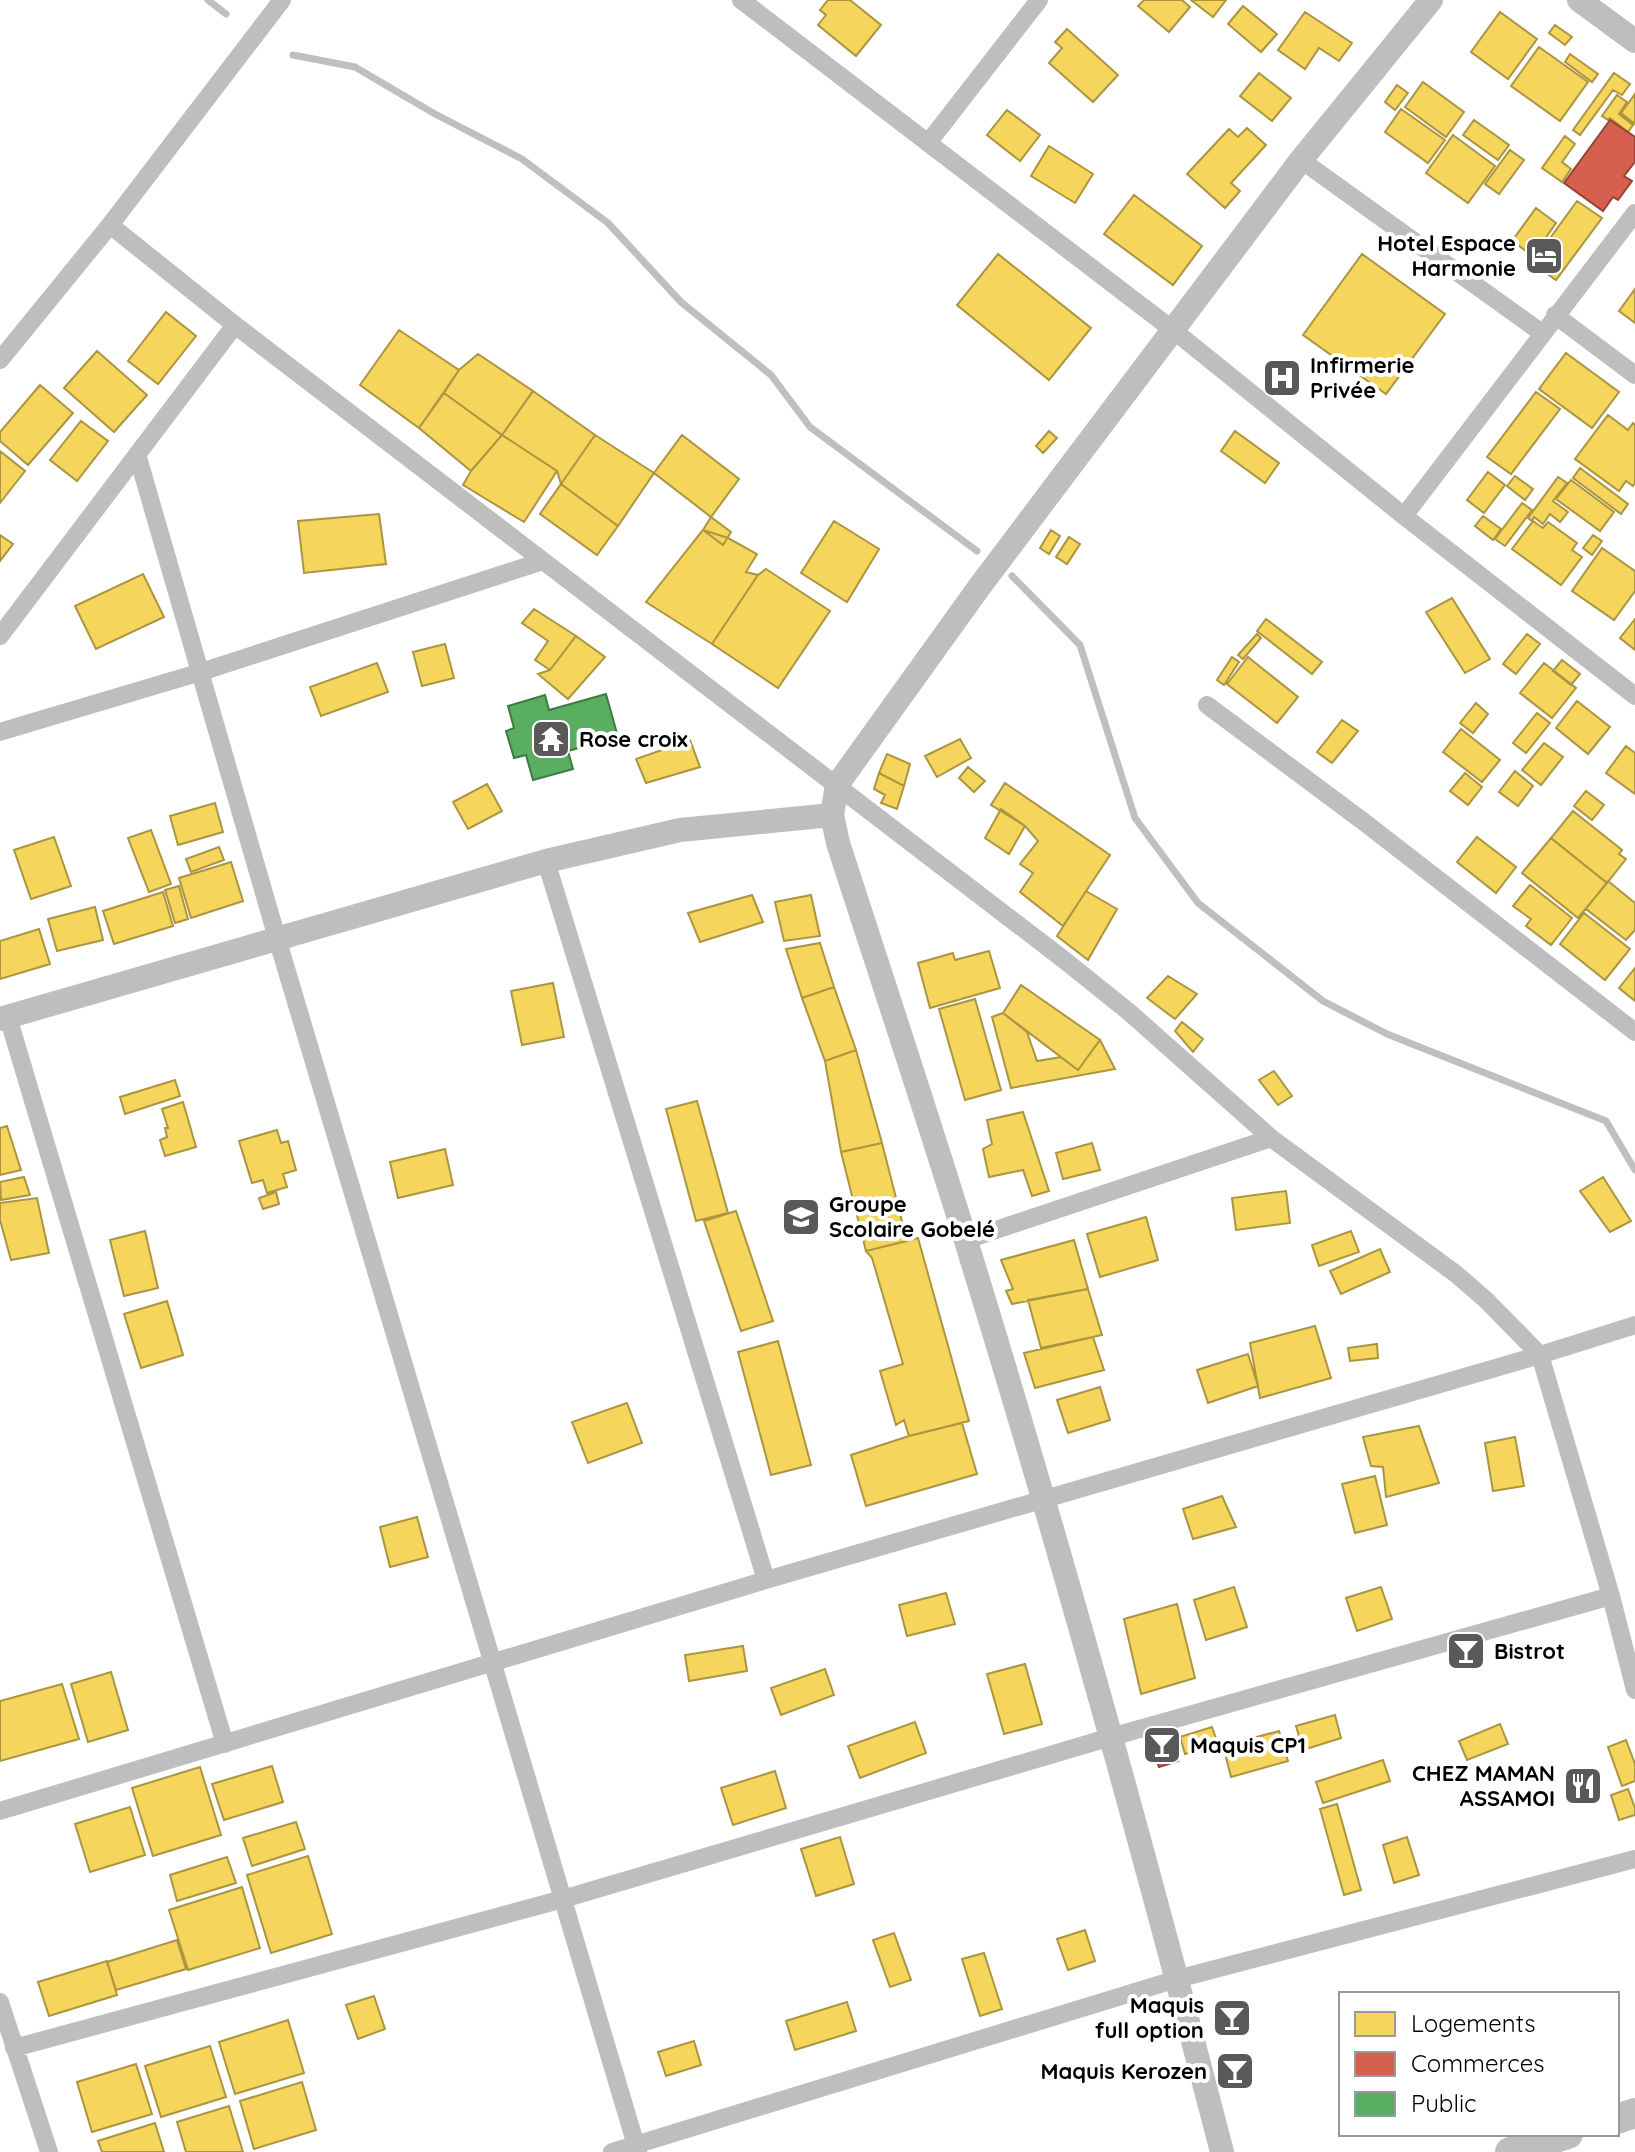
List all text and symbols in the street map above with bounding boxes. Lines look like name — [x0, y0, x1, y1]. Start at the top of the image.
place label: Hotel Espace Harmonie — [1377, 229, 1516, 282]
hotel icon: Hotel Espace Harmonie — [1523, 235, 1565, 277]
place label: Infirmerie Privée — [1310, 351, 1415, 404]
hospital icon: Infirmerie Privée — [1261, 357, 1303, 399]
temple icon: Rose croix — [530, 718, 572, 760]
place label: Rose croix — [579, 725, 688, 753]
place label: Groupe Scolaire Gobelé — [829, 1190, 995, 1243]
school or university icon: Groupe Scolaire Gobelé — [780, 1196, 822, 1238]
bar icon: Bistrot — [1445, 1630, 1487, 1672]
place label: Bistrot — [1494, 1637, 1565, 1665]
bar icon: Maquis CP1 — [1141, 1724, 1183, 1766]
place label: Maquis CP1 — [1190, 1731, 1306, 1759]
place label: CHEZ MAMAN ASSAMOI — [1412, 1759, 1555, 1812]
restaurant icon: CHEZ MAMAN ASSAMOI — [1562, 1765, 1604, 1807]
place label: Maquis full option — [1095, 1991, 1204, 2044]
legend — [1339, 1992, 1619, 2136]
bar icon: Maquis full option — [1211, 1997, 1253, 2039]
text: Logements — [1411, 2008, 1536, 2038]
text: Commerces — [1411, 2048, 1544, 2078]
bar icon: Maquis Kerozen — [1214, 2050, 1256, 2092]
place label: Maquis Kerozen — [1040, 2057, 1207, 2085]
text: Public — [1411, 2088, 1476, 2118]

